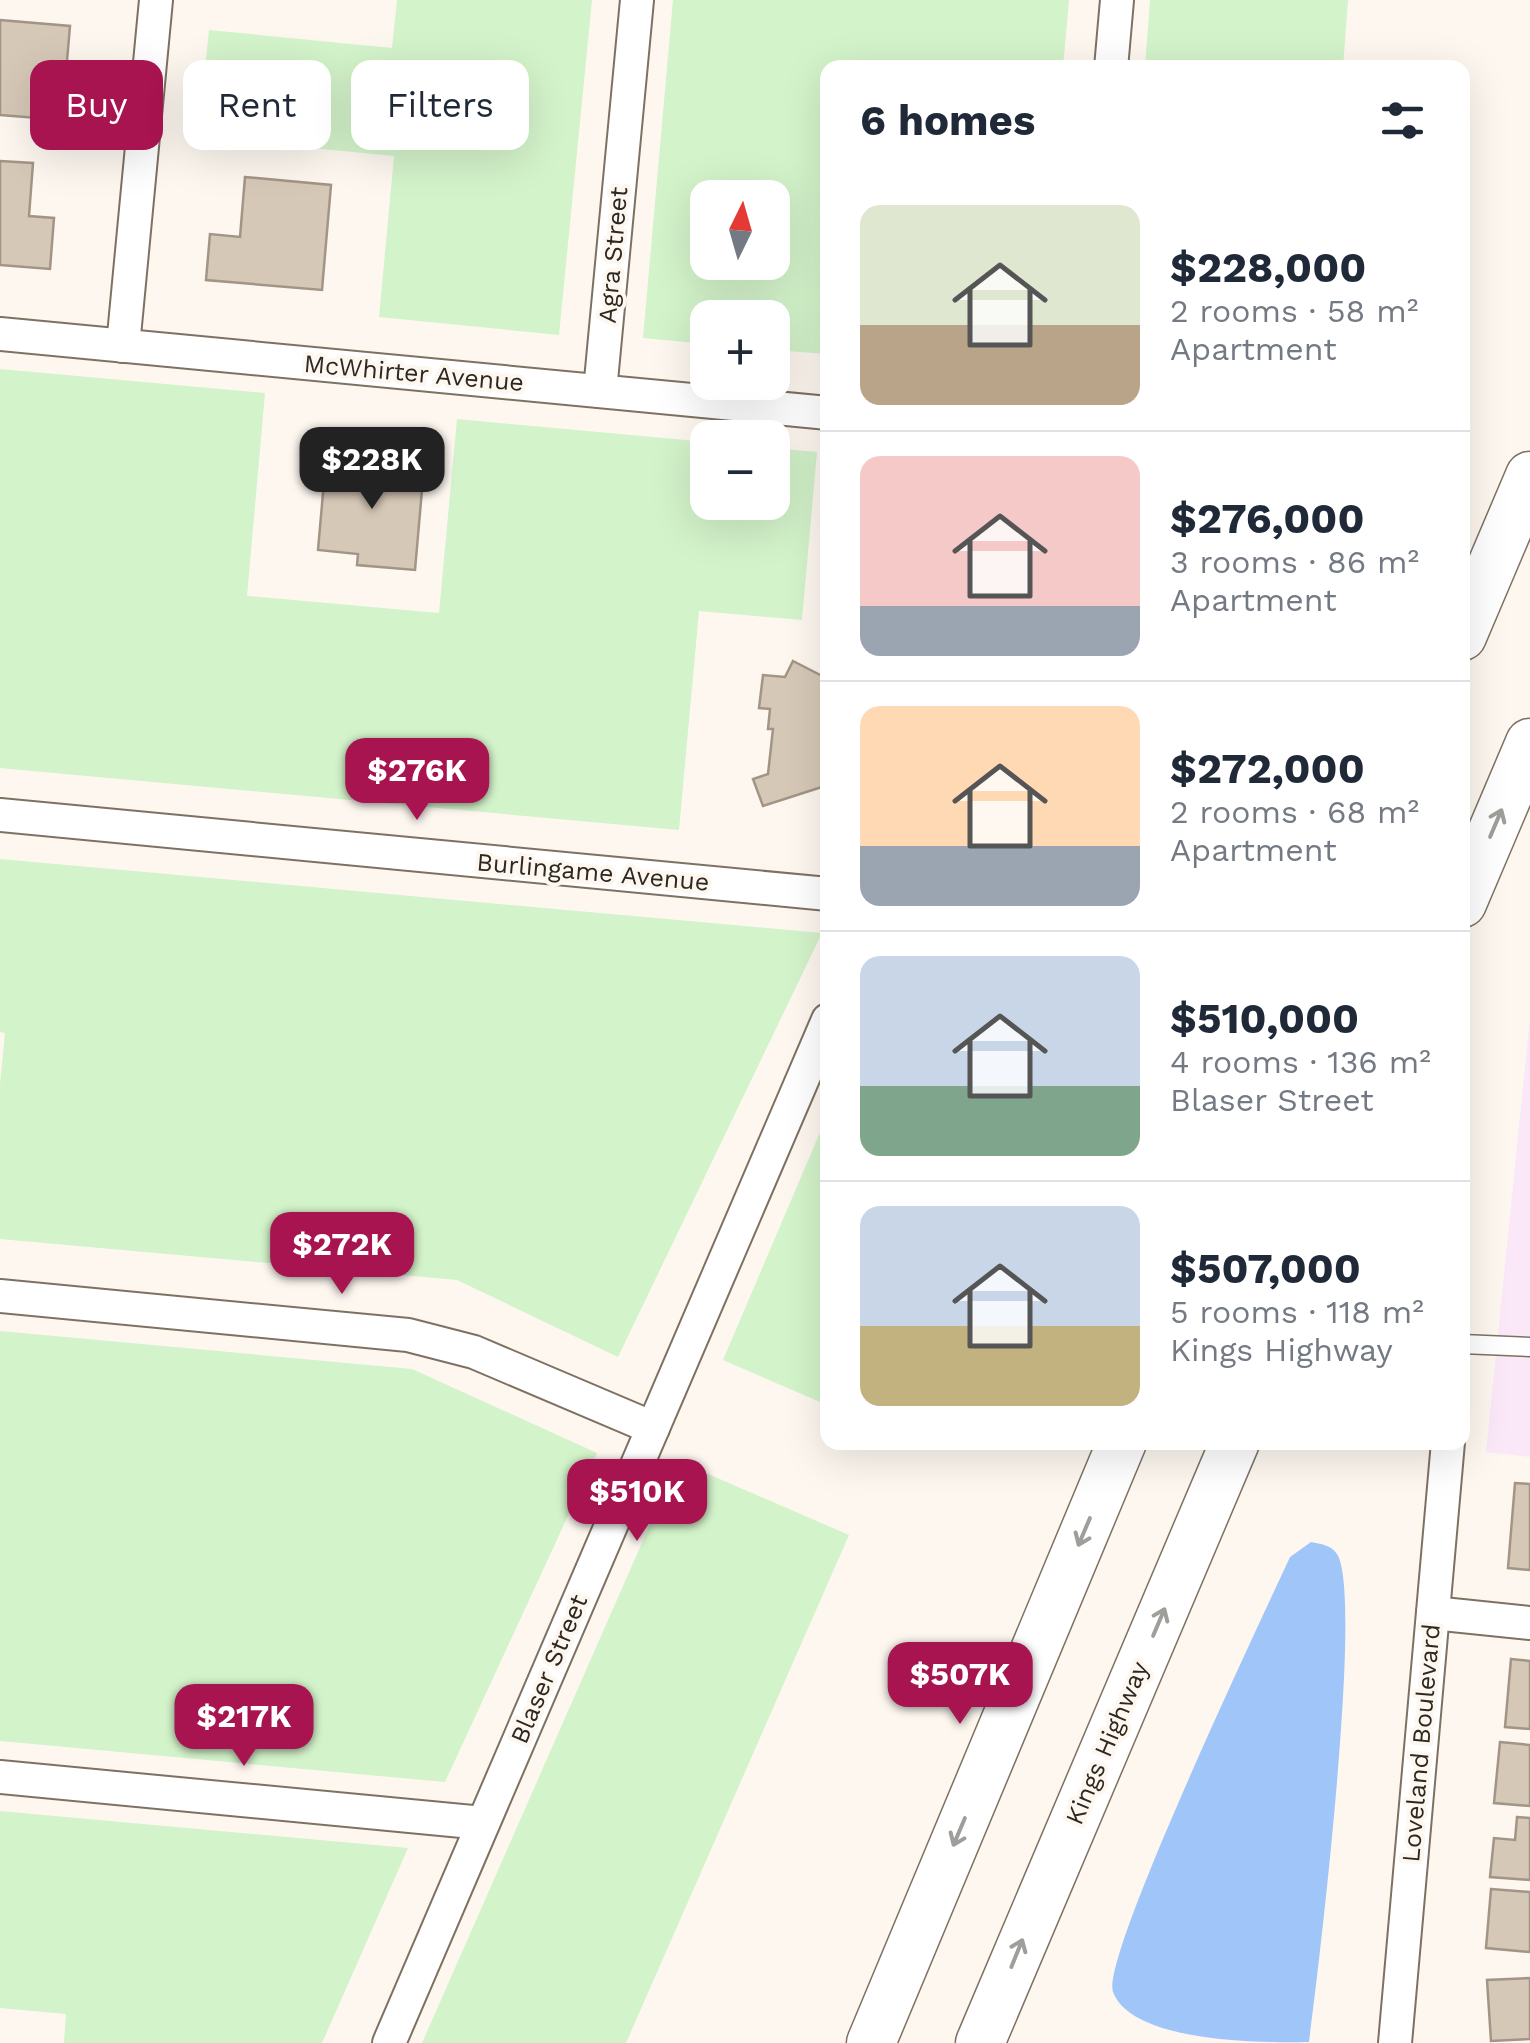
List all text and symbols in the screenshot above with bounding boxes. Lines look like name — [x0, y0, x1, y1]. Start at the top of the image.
chip: Buy — [30, 60, 163, 150]
chip: Rent — [183, 60, 331, 150]
chip: Filters — [351, 60, 529, 150]
icon: filters — [1375, 93, 1430, 148]
text: 6 homes — [860, 96, 1035, 145]
north arrow — [690, 180, 790, 280]
map controls — [690, 180, 790, 520]
street label: Agra Street — [593, 185, 633, 325]
text: $228,000 — [1170, 243, 1366, 292]
icon: home — [940, 245, 1060, 365]
text: 2 rooms · 58 m² — [1170, 292, 1418, 330]
button: + — [690, 300, 790, 400]
text: Apartment — [1170, 330, 1337, 368]
street label: McWhirter Avenue — [303, 349, 525, 397]
button: − — [690, 420, 790, 520]
pin: $228K — [302, 427, 442, 512]
text: $228K — [322, 440, 422, 478]
text: $276,000 — [1170, 494, 1364, 543]
icon: home — [940, 496, 1060, 616]
text: 3 rooms · 86 m² — [1170, 543, 1419, 581]
text: Apartment — [1170, 581, 1337, 619]
pin: $276K — [347, 738, 487, 823]
text: $272,000 — [1170, 744, 1365, 793]
icon: home — [940, 746, 1060, 866]
text: $276K — [367, 751, 467, 789]
text: 2 rooms · 68 m² — [1170, 793, 1419, 831]
one-way arrow — [1488, 808, 1506, 839]
text: Apartment — [1170, 831, 1337, 869]
street label: Burlingame Avenue — [475, 847, 711, 897]
text: $510,000 — [1170, 994, 1359, 1043]
icon: home — [940, 996, 1060, 1116]
text: 4 rooms · 136 m² — [1170, 1043, 1431, 1081]
text: Blaser Street — [1170, 1081, 1374, 1119]
pin: $272K — [272, 1212, 412, 1297]
text: $272K — [292, 1225, 392, 1263]
text: $507,000 — [1170, 1244, 1361, 1293]
icon: home — [940, 1246, 1060, 1366]
text: 5 rooms · 118 m² — [1170, 1293, 1424, 1331]
text: Kings Highway — [1170, 1331, 1393, 1369]
pin: $510K — [567, 1459, 707, 1544]
text: $510K — [589, 1472, 685, 1510]
one-way arrow — [1074, 1516, 1092, 1547]
street label: Blaser Street — [505, 1590, 594, 1748]
one-way arrow — [1151, 1607, 1169, 1638]
street label: Loveland Boulevard — [1396, 1623, 1446, 1863]
pin: $507K — [890, 1642, 1030, 1727]
text: $507K — [910, 1655, 1010, 1693]
street label: Kings Highway — [1060, 1657, 1154, 1829]
pin: $217K — [174, 1684, 314, 1769]
text: $217K — [196, 1697, 292, 1735]
one-way arrow — [948, 1816, 966, 1847]
one-way arrow — [1009, 1938, 1027, 1969]

